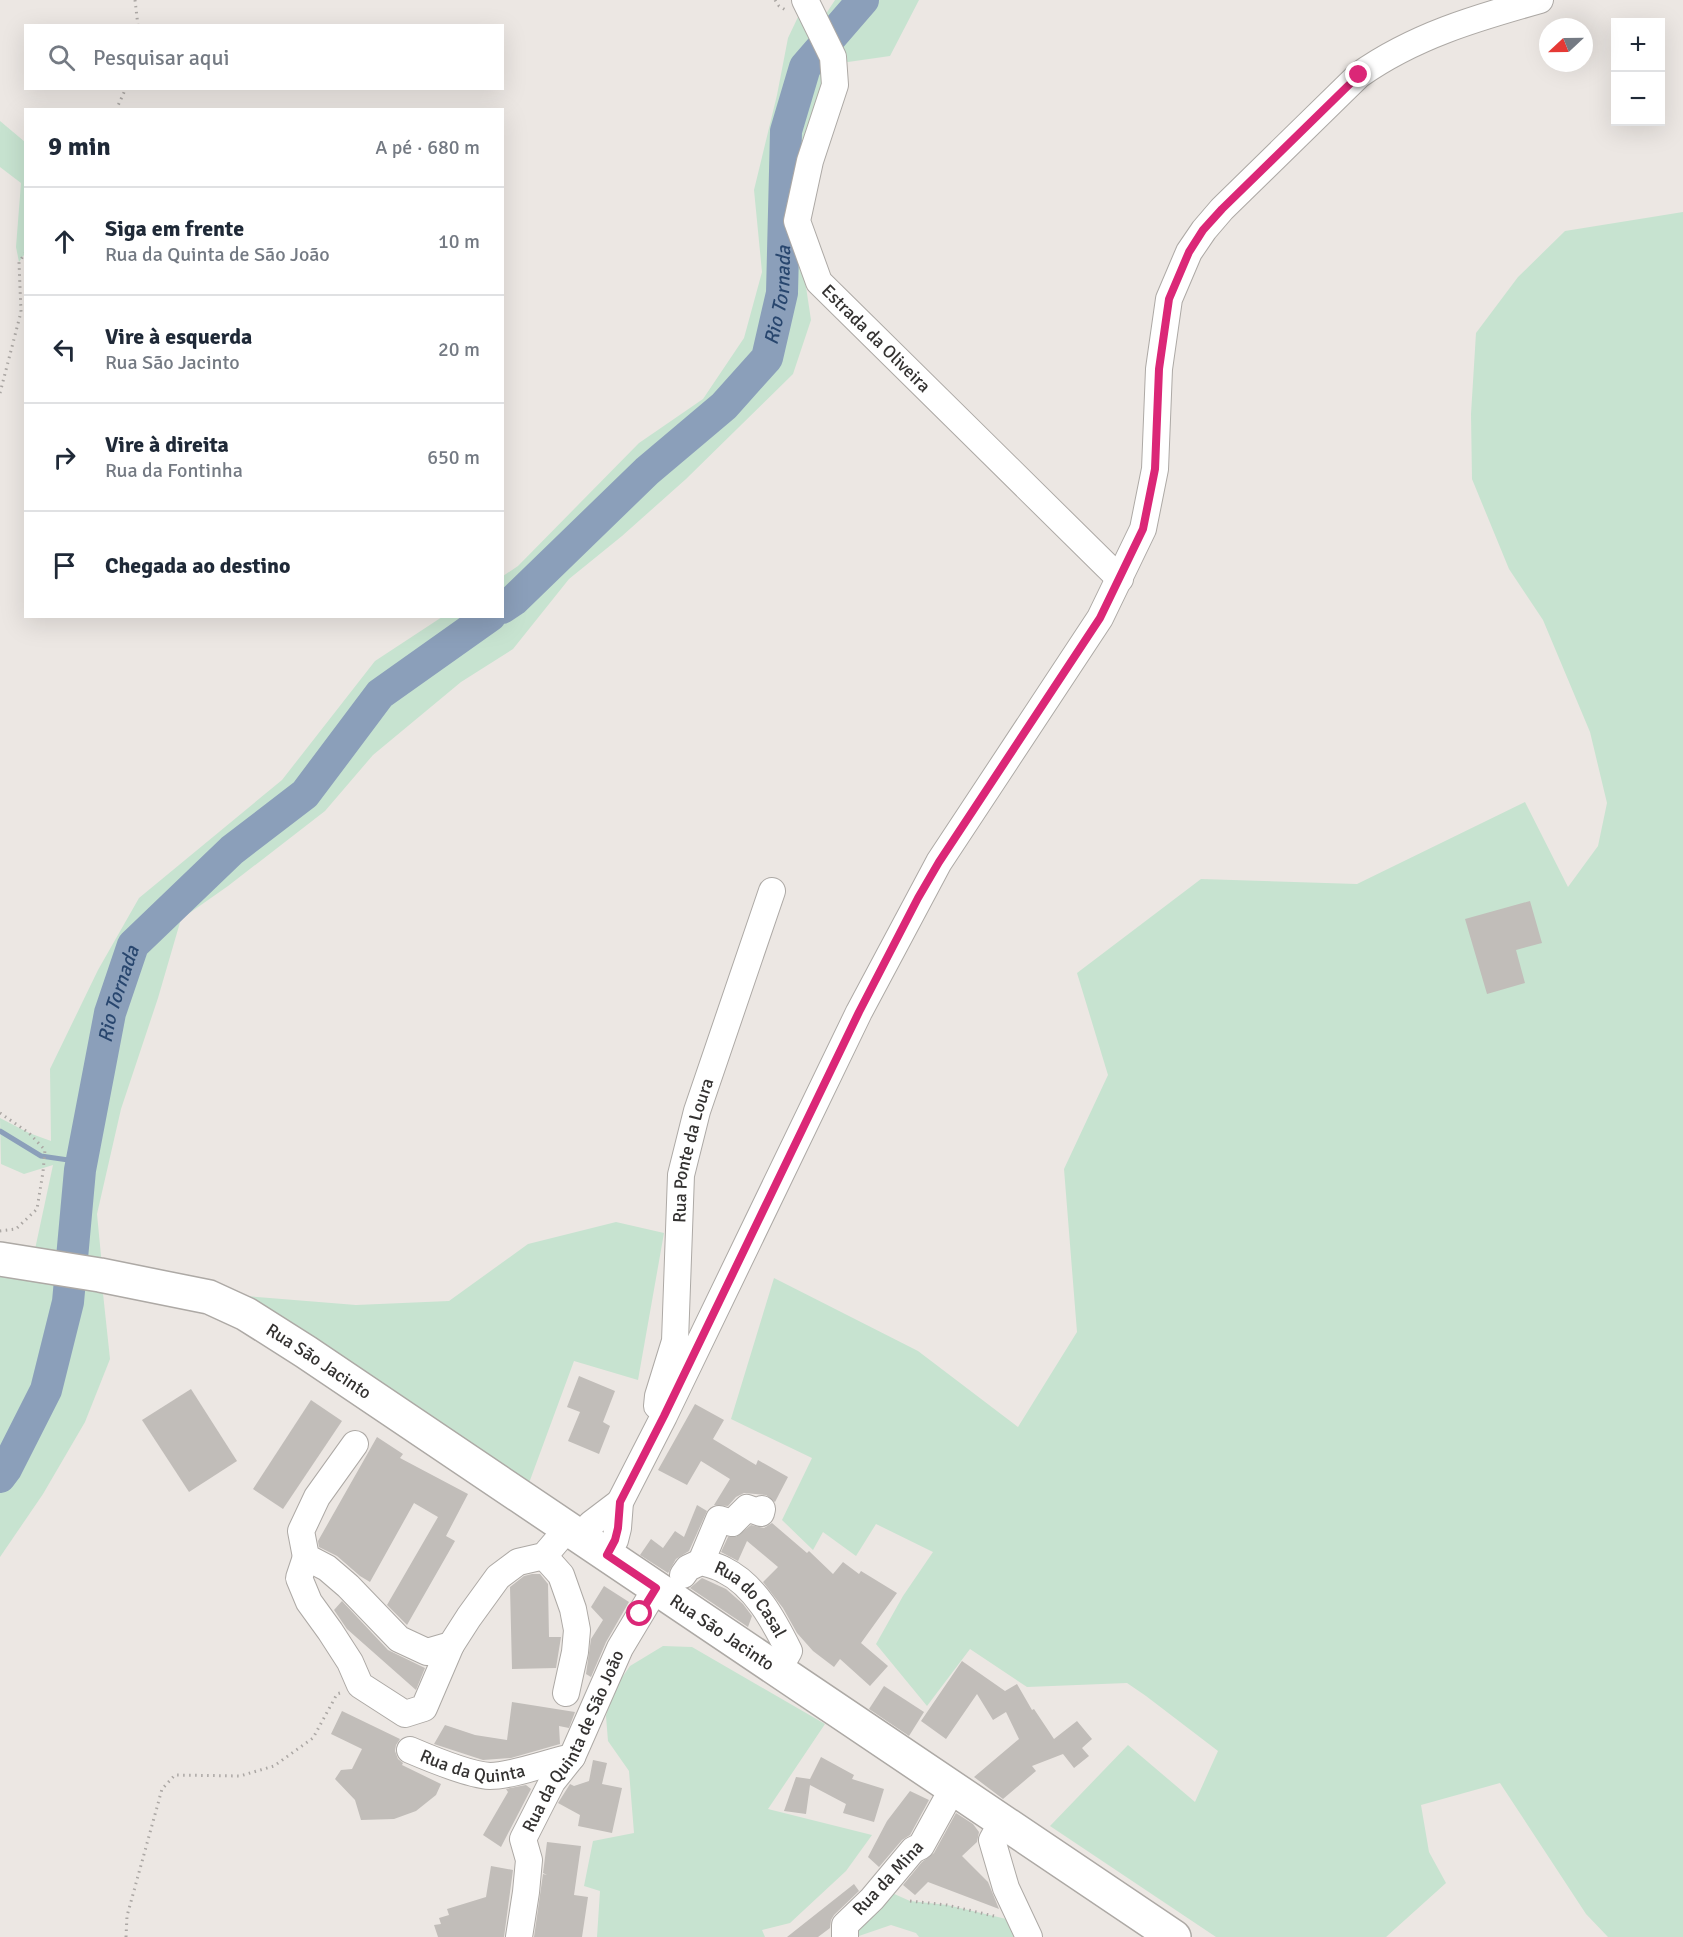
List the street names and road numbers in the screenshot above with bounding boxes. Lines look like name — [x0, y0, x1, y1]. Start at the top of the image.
street label: Estrada da Oliveira — [817, 280, 935, 397]
street label: Rua Ponte da Loura — [668, 1075, 718, 1223]
street label: Rua São Jacinto — [262, 1319, 376, 1404]
street label: Rua do Casal — [711, 1556, 791, 1641]
street label: Rua São Jacinto — [666, 1589, 779, 1675]
street label: Rua da Quinta de São João — [517, 1647, 629, 1836]
street label: Rua da Quinta — [417, 1745, 527, 1787]
street label: Rua da Mina — [848, 1836, 928, 1920]

